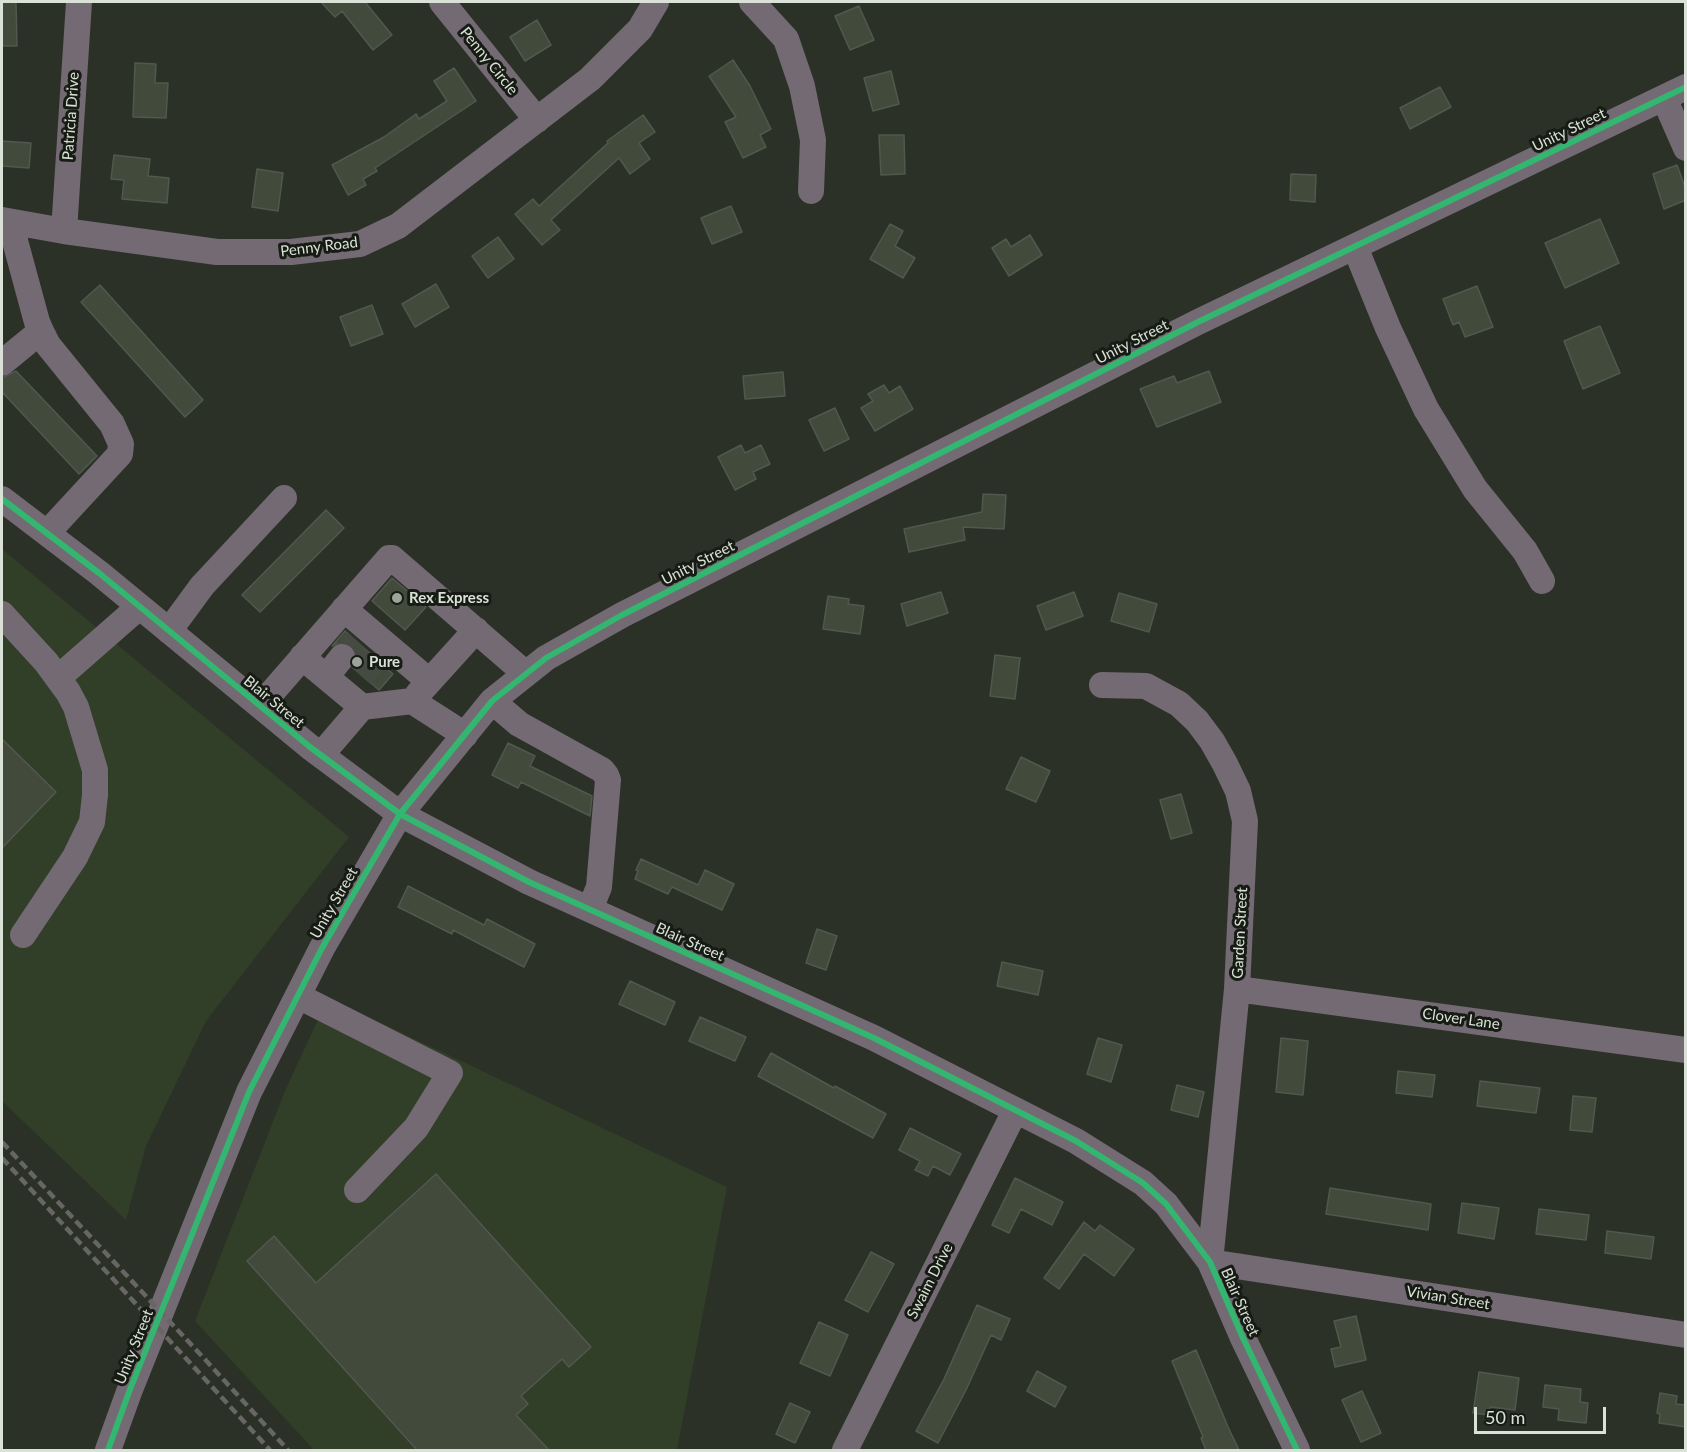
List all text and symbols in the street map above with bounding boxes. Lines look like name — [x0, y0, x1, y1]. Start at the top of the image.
street label: Penny Circle — [456, 23, 522, 99]
street label: Patricia Drive — [59, 71, 83, 161]
street label: Unity Street — [1529, 105, 1609, 155]
street label: Penny Road — [279, 233, 359, 261]
street label: Unity Street — [1093, 316, 1171, 368]
street label: Unity Street — [659, 537, 737, 589]
place label: Rex Express — [409, 589, 489, 607]
marker: Rex Express — [390, 591, 404, 605]
place label: Pure — [369, 653, 400, 671]
marker: Pure — [350, 655, 364, 669]
street label: Blair Street — [240, 672, 308, 732]
street label: Unity Street — [306, 864, 362, 942]
street label: Garden Street — [1229, 887, 1251, 979]
street label: Blair Street — [653, 919, 727, 965]
street label: Clover Lane — [1421, 1005, 1501, 1033]
street label: Swaim Drive — [903, 1240, 957, 1322]
street label: Blair Street — [1217, 1265, 1263, 1339]
street label: Vivian Street — [1405, 1283, 1491, 1313]
street label: Unity Street — [111, 1307, 157, 1387]
scale bar — [1477, 1395, 1609, 1433]
text: 50 m — [1485, 1406, 1525, 1428]

